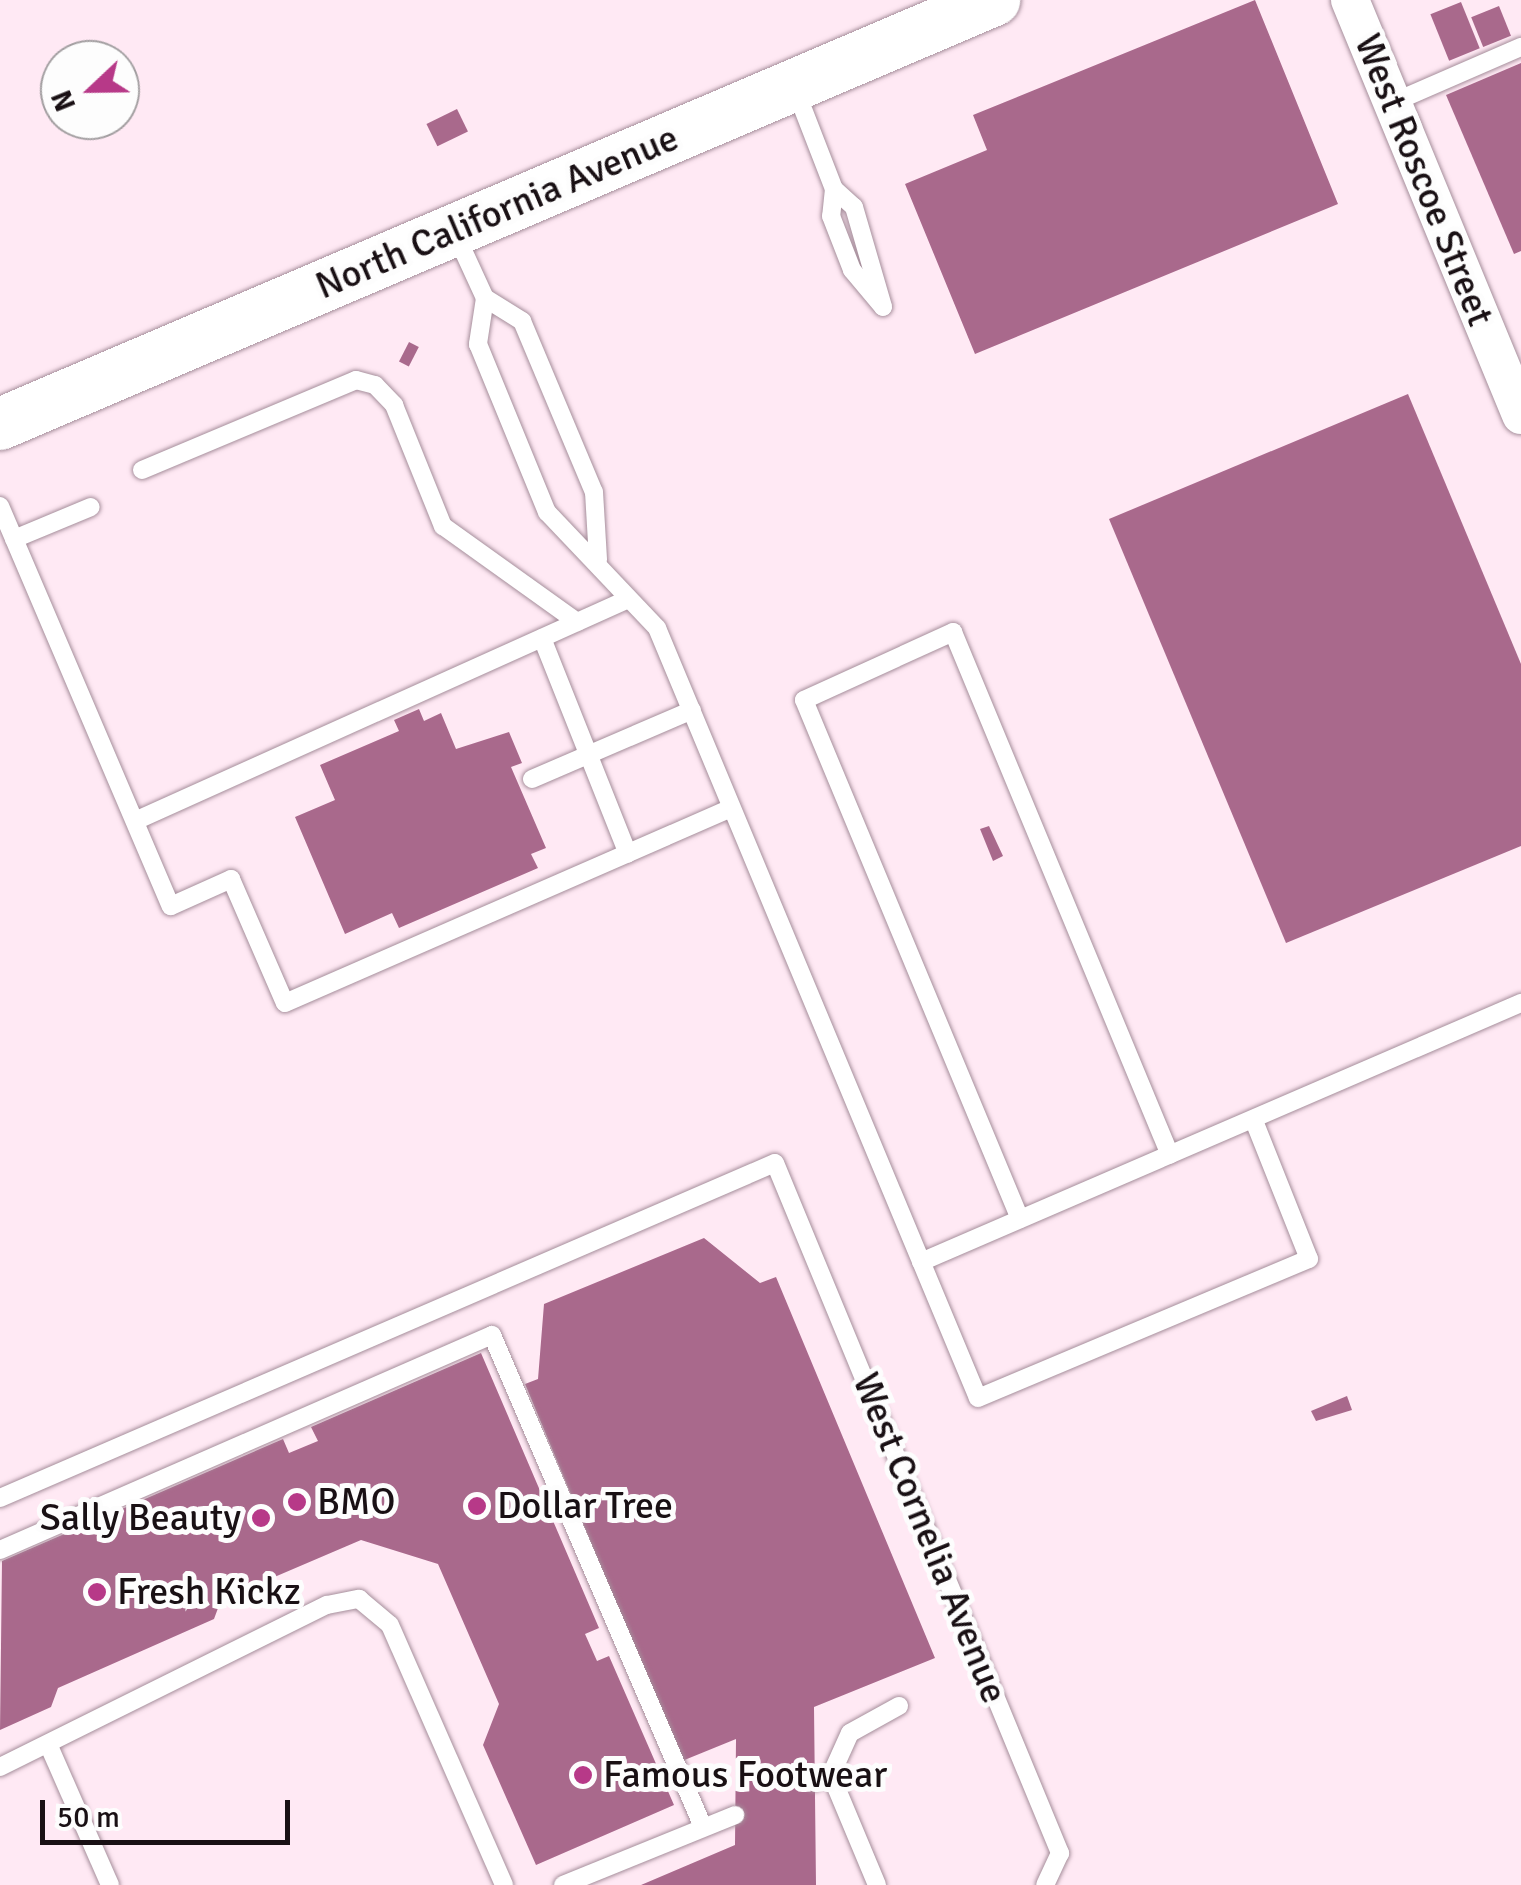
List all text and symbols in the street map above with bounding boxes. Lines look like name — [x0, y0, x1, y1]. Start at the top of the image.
street label: West Roscoe Street — [1345, 27, 1503, 333]
north arrow — [40, 40, 140, 140]
text: N — [45, 85, 83, 116]
street label: North California Avenue — [309, 115, 685, 309]
street label: West Cornelia Avenue — [843, 1366, 1017, 1710]
place label: BMO — [317, 1479, 395, 1525]
place label: Dollar Tree — [497, 1483, 673, 1529]
marker: BMO — [286, 1491, 308, 1513]
place label: Sally Beauty — [40, 1495, 241, 1541]
marker: Dollar Tree — [466, 1495, 488, 1517]
marker: Sally Beauty — [250, 1507, 272, 1529]
place label: Fresh Kickz — [117, 1569, 301, 1615]
marker: Fresh Kickz — [86, 1581, 108, 1603]
place label: Famous Footwear — [603, 1752, 887, 1798]
marker: Famous Footwear — [572, 1764, 594, 1786]
scale bar — [45, 1780, 295, 1842]
text: 50 m — [57, 1799, 120, 1836]

